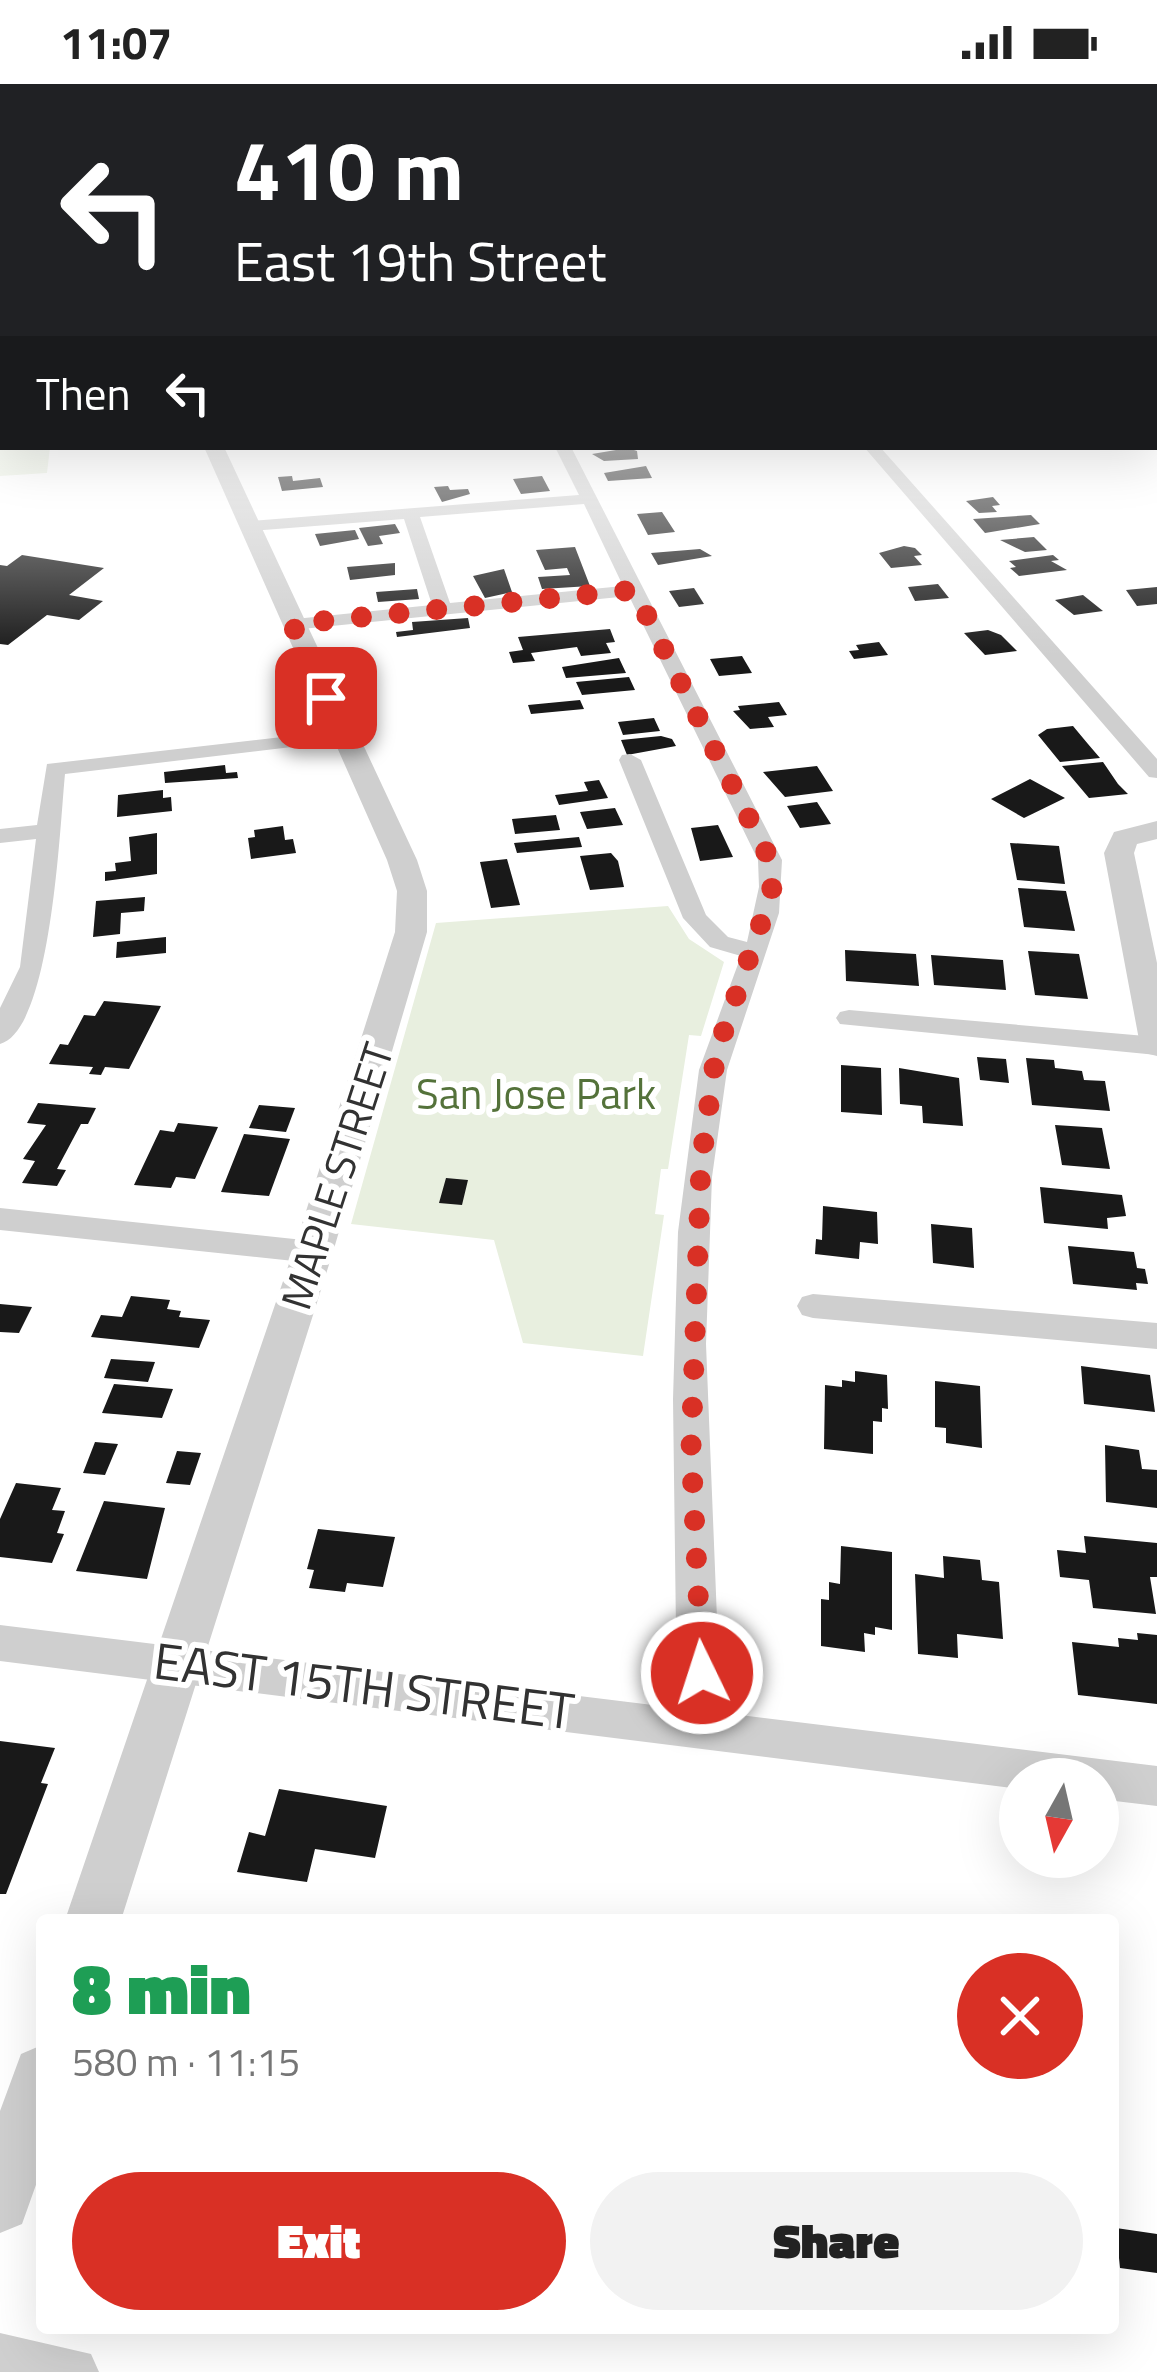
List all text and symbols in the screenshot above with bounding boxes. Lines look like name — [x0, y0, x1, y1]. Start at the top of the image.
text: 11:07 — [60, 8, 172, 76]
text: 410 m — [234, 105, 464, 233]
icon: left — [36, 132, 192, 288]
text: East 19th Street — [234, 220, 606, 302]
text: Then — [36, 359, 131, 427]
icon: left — [155, 360, 221, 426]
pin — [275, 647, 377, 749]
icon: arrive — [293, 665, 359, 731]
street label: MAPLE STREET — [263, 1034, 409, 1317]
park label: San Jose Park — [416, 1061, 656, 1125]
position arrow — [639, 1610, 765, 1736]
street label: EAST 15TH STREET — [150, 1621, 579, 1749]
north arrow — [999, 1758, 1119, 1878]
map controls — [999, 1758, 1119, 1878]
text: 8 min — [72, 1932, 251, 2042]
button: close — [957, 1953, 1083, 2079]
text: 580 m · 11:15 — [72, 2032, 300, 2091]
button: Exit — [72, 2172, 566, 2310]
button: Share — [590, 2172, 1083, 2310]

